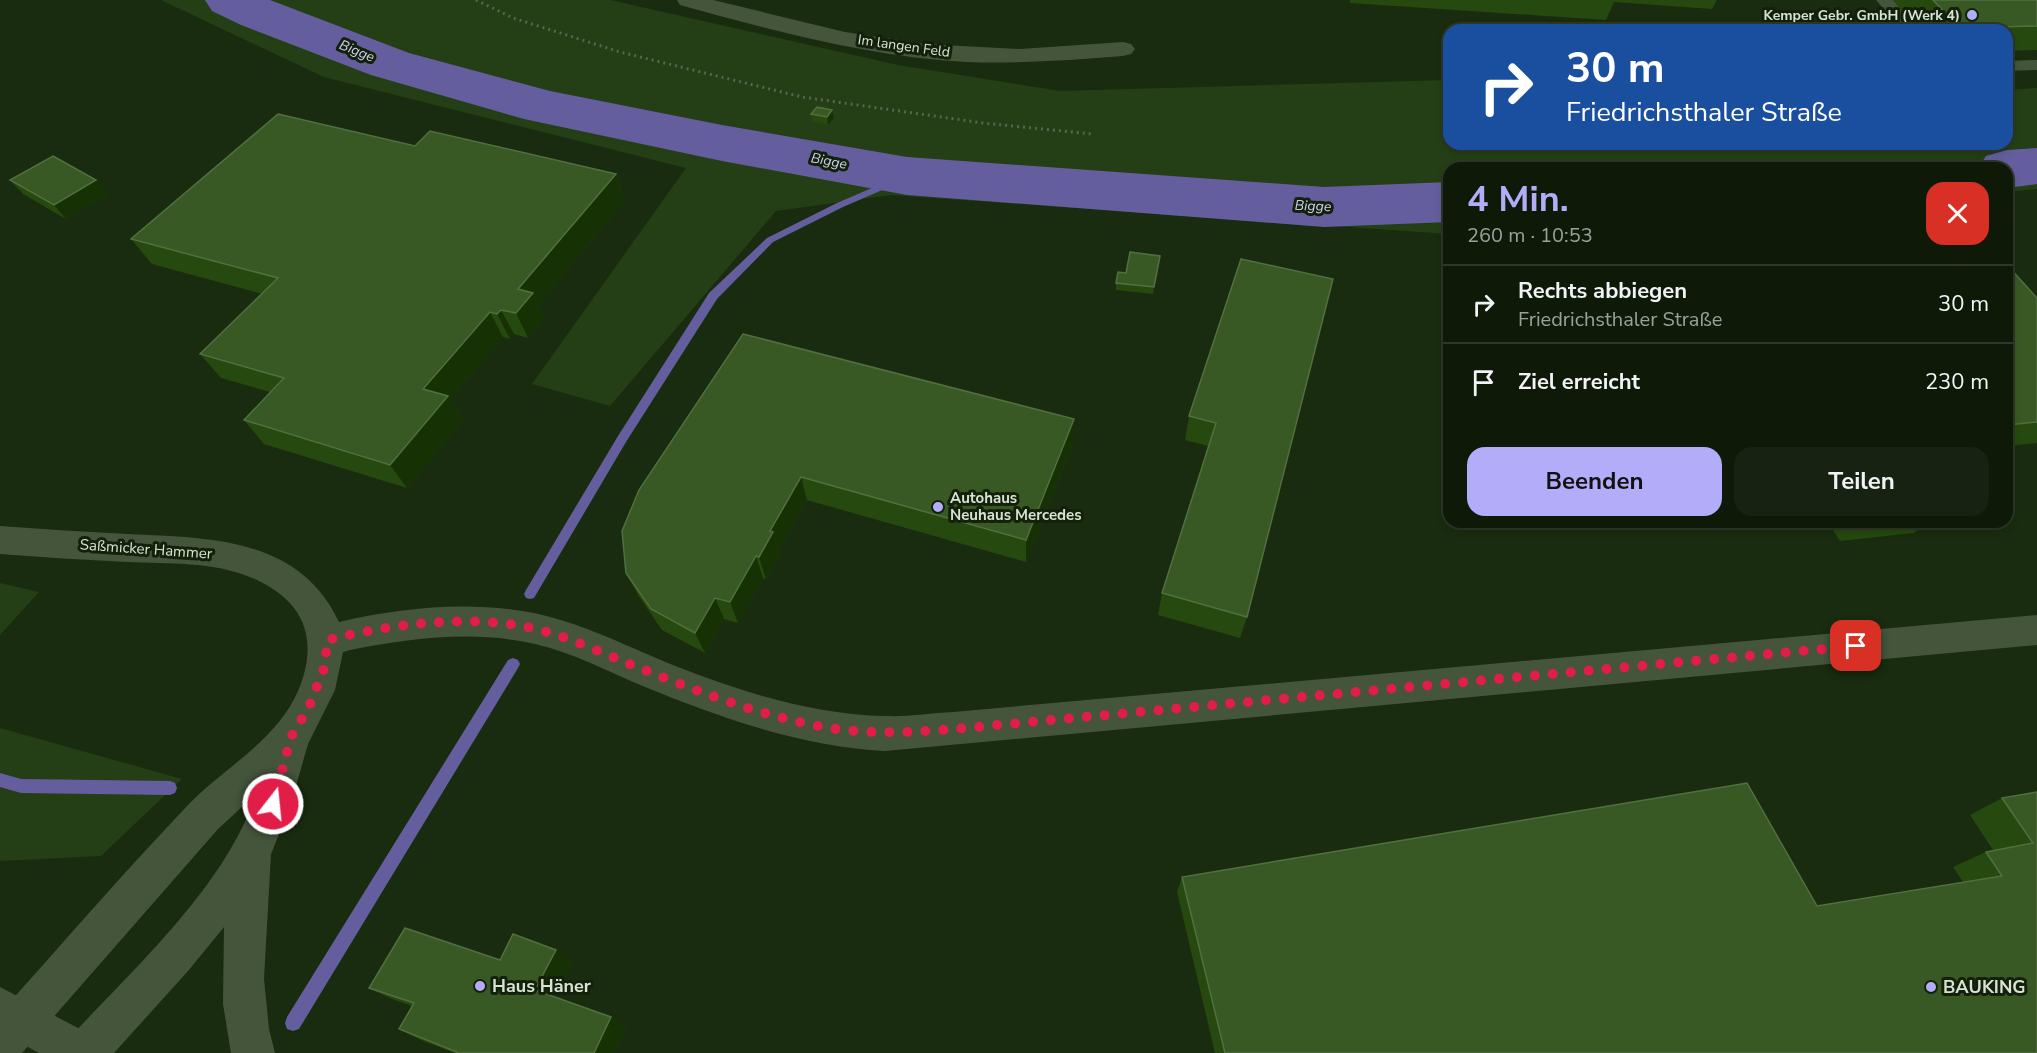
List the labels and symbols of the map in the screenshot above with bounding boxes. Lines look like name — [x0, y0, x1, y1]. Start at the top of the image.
place label: Kemper Gebr. GmbH (Werk 4) — [1764, 6, 1960, 25]
marker: Kemper Gebr. GmbH (Werk 4) — [1965, 8, 1979, 22]
street label: Im langen Feld — [857, 30, 951, 62]
water label: Bigge — [336, 35, 378, 67]
water label: Bigge — [809, 148, 849, 174]
water label: Bigge — [1294, 196, 1332, 216]
place label: Autohaus Neuhaus Mercedes — [950, 488, 1082, 525]
marker: Autohaus Neuhaus Mercedes — [931, 500, 945, 514]
street label: Saßmicker Hammer — [79, 534, 213, 564]
pin — [1830, 620, 1881, 671]
position arrow — [241, 772, 305, 836]
place label: Haus Häner — [492, 974, 591, 998]
place label: BAUKING — [1943, 975, 2026, 999]
marker: Haus Häner — [473, 979, 487, 993]
marker: BAUKING — [1924, 980, 1938, 994]

